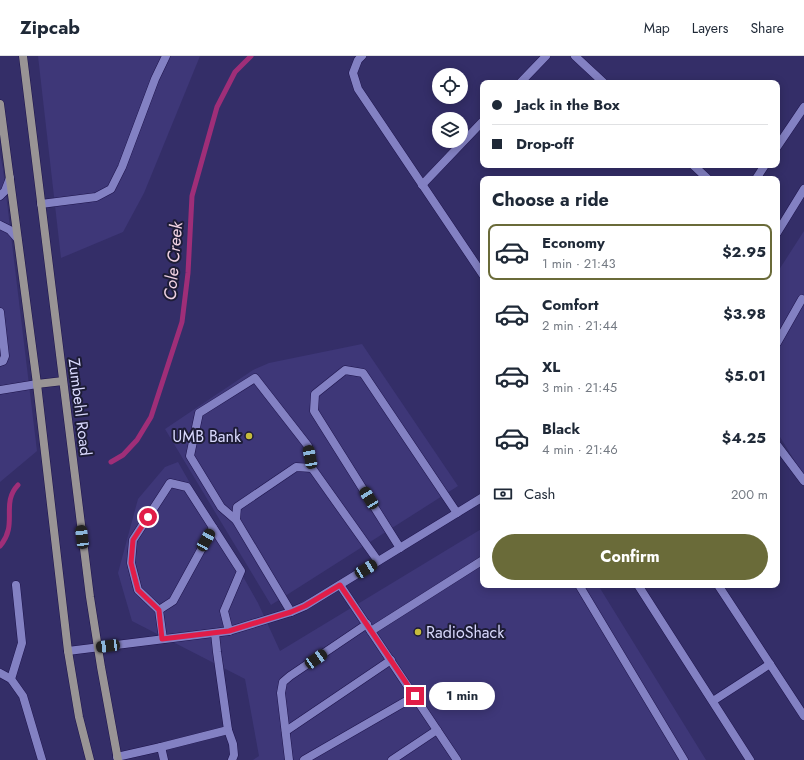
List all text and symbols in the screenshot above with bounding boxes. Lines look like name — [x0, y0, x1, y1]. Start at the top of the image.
text: Zipcab — [20, 14, 80, 41]
text: Map — [644, 18, 670, 38]
text: Layers — [692, 18, 728, 38]
text: Share — [750, 18, 784, 38]
map controls — [432, 68, 468, 148]
button: locate — [432, 68, 468, 104]
text: Jack in the Box — [516, 94, 620, 116]
button: layers — [432, 112, 468, 148]
text: Drop-off — [516, 133, 574, 155]
text: Choose a ride — [492, 187, 609, 213]
water label: Cole Creek — [158, 220, 188, 301]
text: Economy — [542, 232, 605, 254]
icon: car — [494, 234, 530, 270]
text: $2.95 — [722, 241, 766, 263]
text: 1 min · 21:43 — [542, 254, 616, 273]
text: Comfort — [542, 294, 599, 316]
icon: car — [494, 296, 530, 332]
text: $3.98 — [723, 303, 766, 325]
text: 2 min · 21:44 — [542, 316, 618, 335]
text: XL — [542, 356, 560, 378]
street label: Zumbehl Road — [63, 357, 97, 457]
icon: car — [494, 358, 530, 394]
text: $5.01 — [725, 365, 766, 387]
text: 3 min · 21:45 — [542, 378, 617, 397]
text: Black — [542, 418, 580, 440]
icon: car — [494, 420, 530, 456]
place label: UMB Bank — [172, 425, 242, 448]
text: $4.25 — [722, 427, 766, 449]
marker: UMB Bank — [244, 431, 254, 441]
text: 4 min · 21:46 — [542, 440, 618, 459]
car — [302, 444, 318, 470]
icon: cash — [492, 483, 514, 505]
text: Cash — [524, 483, 555, 505]
car — [358, 485, 380, 511]
text: 200 m — [731, 485, 768, 504]
route start — [139, 508, 157, 526]
car — [75, 524, 89, 550]
car — [195, 527, 217, 553]
button: Confirm — [492, 534, 768, 580]
car — [353, 558, 379, 580]
place label: RadioShack — [426, 621, 505, 644]
marker: RadioShack — [413, 627, 423, 637]
car — [95, 639, 121, 653]
car — [303, 647, 329, 671]
callout: 1 min — [429, 682, 495, 710]
text: 1 min — [446, 686, 478, 705]
route end — [406, 687, 424, 705]

